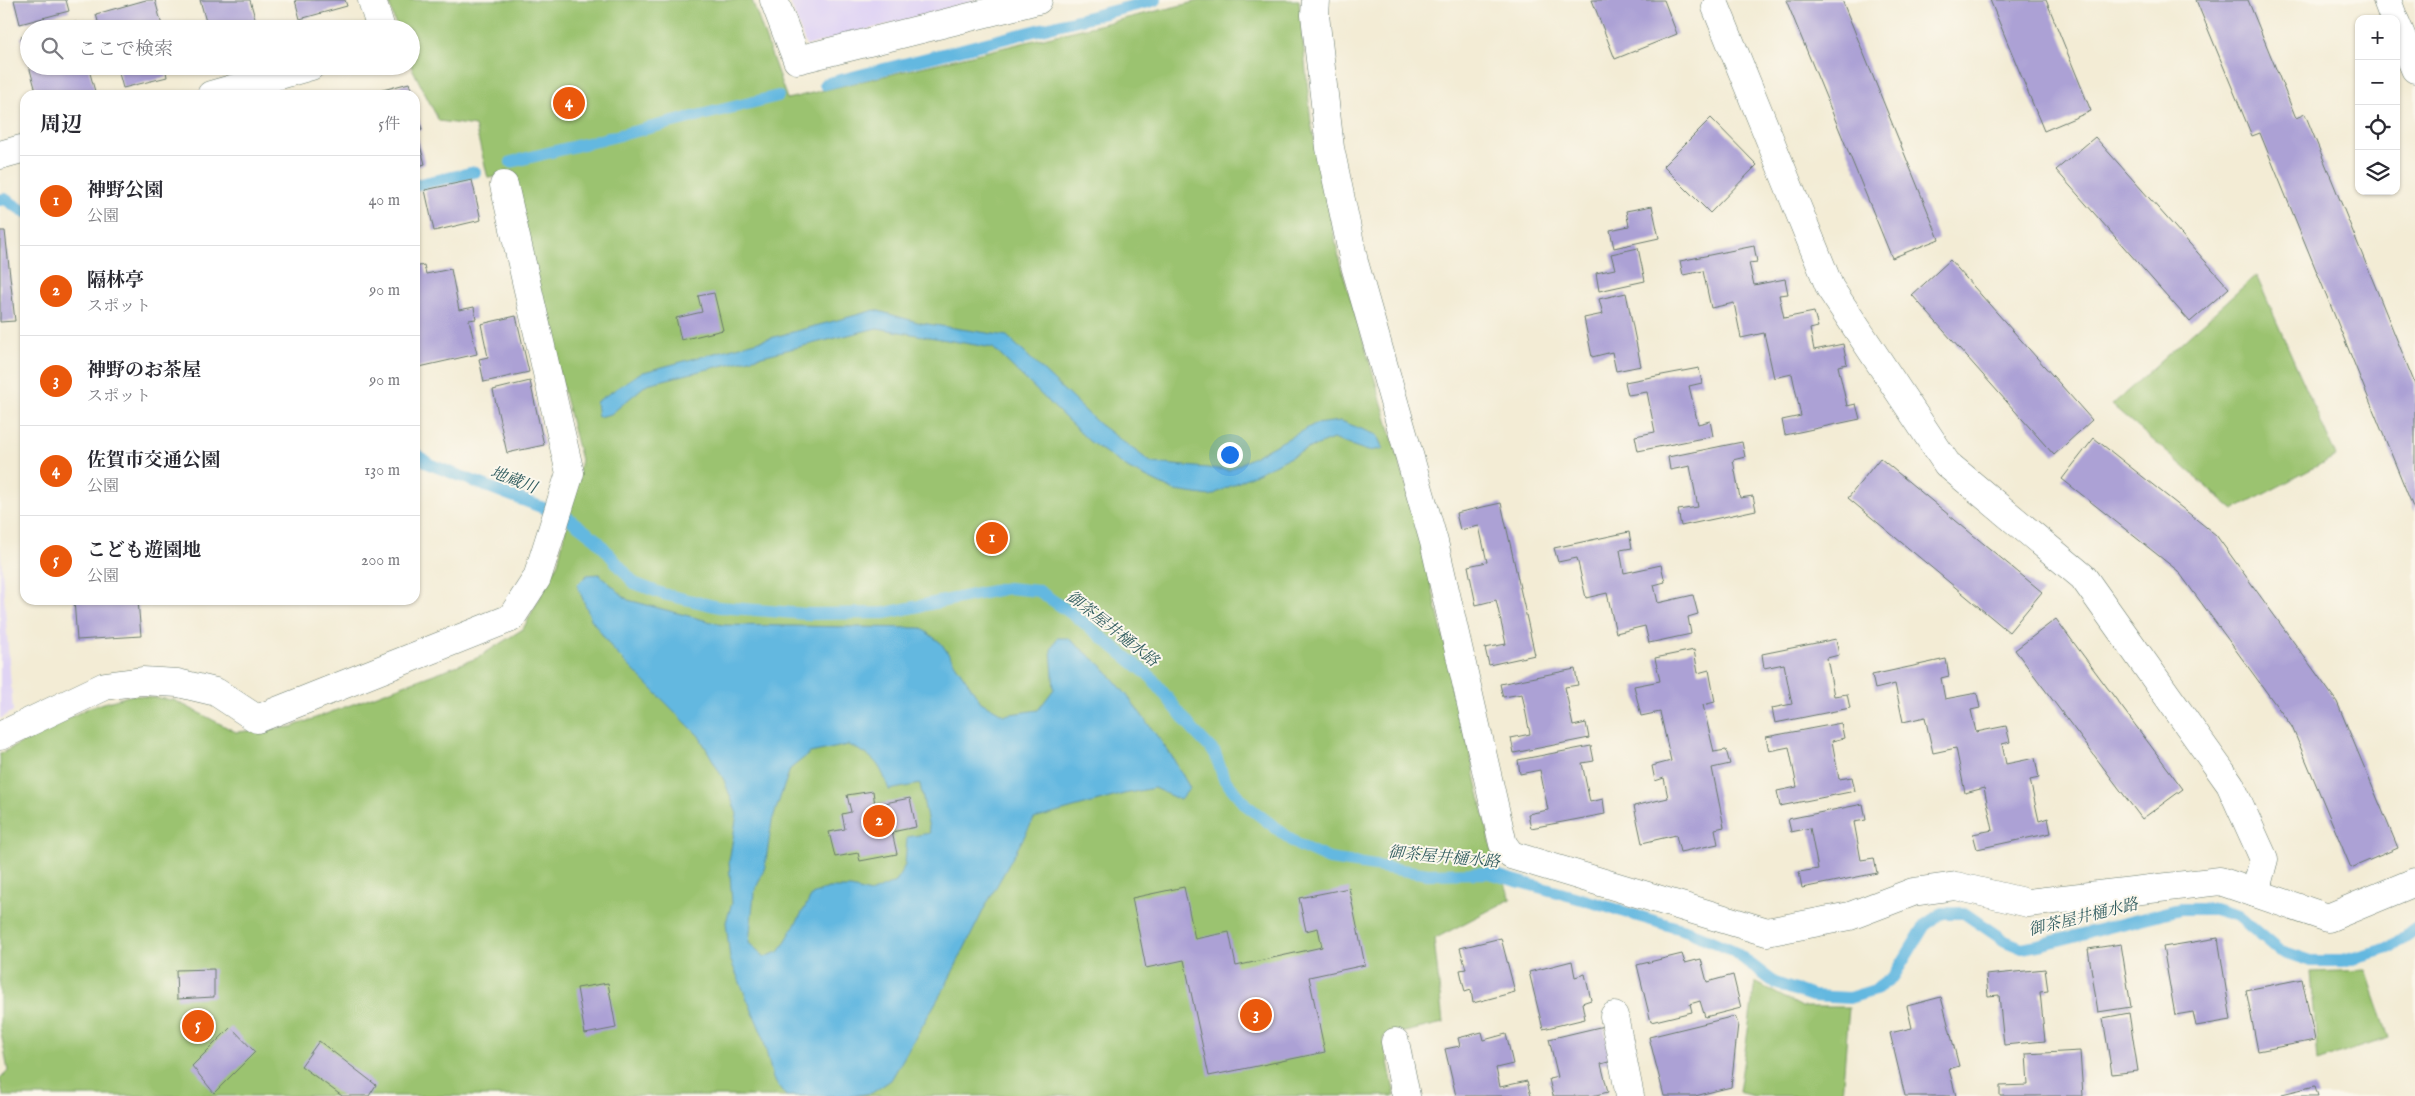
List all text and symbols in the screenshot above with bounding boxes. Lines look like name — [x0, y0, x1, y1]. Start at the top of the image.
map controls — [2355, 15, 2400, 195]
button: + — [2355, 15, 2400, 60]
search box — [20, 20, 420, 75]
icon: search — [38, 34, 66, 62]
text: ここで検索 — [78, 38, 173, 62]
button: − — [2355, 60, 2400, 105]
pin: 4 — [553, 84, 585, 122]
button: locate — [2355, 105, 2400, 150]
text: 周辺 — [40, 112, 82, 139]
text: 5件 — [378, 115, 400, 135]
button: layers — [2355, 150, 2400, 195]
text: 神野公園 — [87, 179, 163, 203]
text: 1 — [53, 191, 59, 211]
text: 40 m — [368, 191, 400, 211]
text: 公園 — [87, 207, 119, 227]
text: 隔林亭 — [87, 269, 144, 293]
text: 2 — [52, 281, 60, 301]
text: 90 m — [369, 281, 400, 301]
text: スポット — [87, 297, 151, 317]
text: 神野のお茶屋 — [87, 359, 201, 383]
text: 3 — [53, 371, 59, 391]
text: 90 m — [369, 371, 400, 391]
text: スポット — [87, 387, 151, 407]
your location — [1217, 442, 1243, 468]
text: 佐賀市交通公園 — [87, 449, 220, 473]
text: 4 — [52, 461, 60, 481]
text: 130 m — [364, 461, 400, 481]
water label: 地蔵川 — [487, 463, 541, 500]
text: 公園 — [87, 477, 119, 497]
pin: 1 — [976, 519, 1008, 557]
text: こども遊園地 — [87, 539, 201, 563]
text: 5 — [53, 551, 59, 571]
text: 200 m — [361, 551, 400, 571]
text: 公園 — [87, 567, 119, 587]
water label: 御茶屋井樋水路 — [1061, 587, 1163, 673]
pin: 2 — [863, 802, 895, 840]
water label: 御茶屋井樋水路 — [1387, 843, 1501, 873]
water label: 御茶屋井樋水路 — [2027, 894, 2141, 941]
pin: 3 — [1240, 996, 1272, 1034]
pin: 5 — [182, 1007, 214, 1045]

